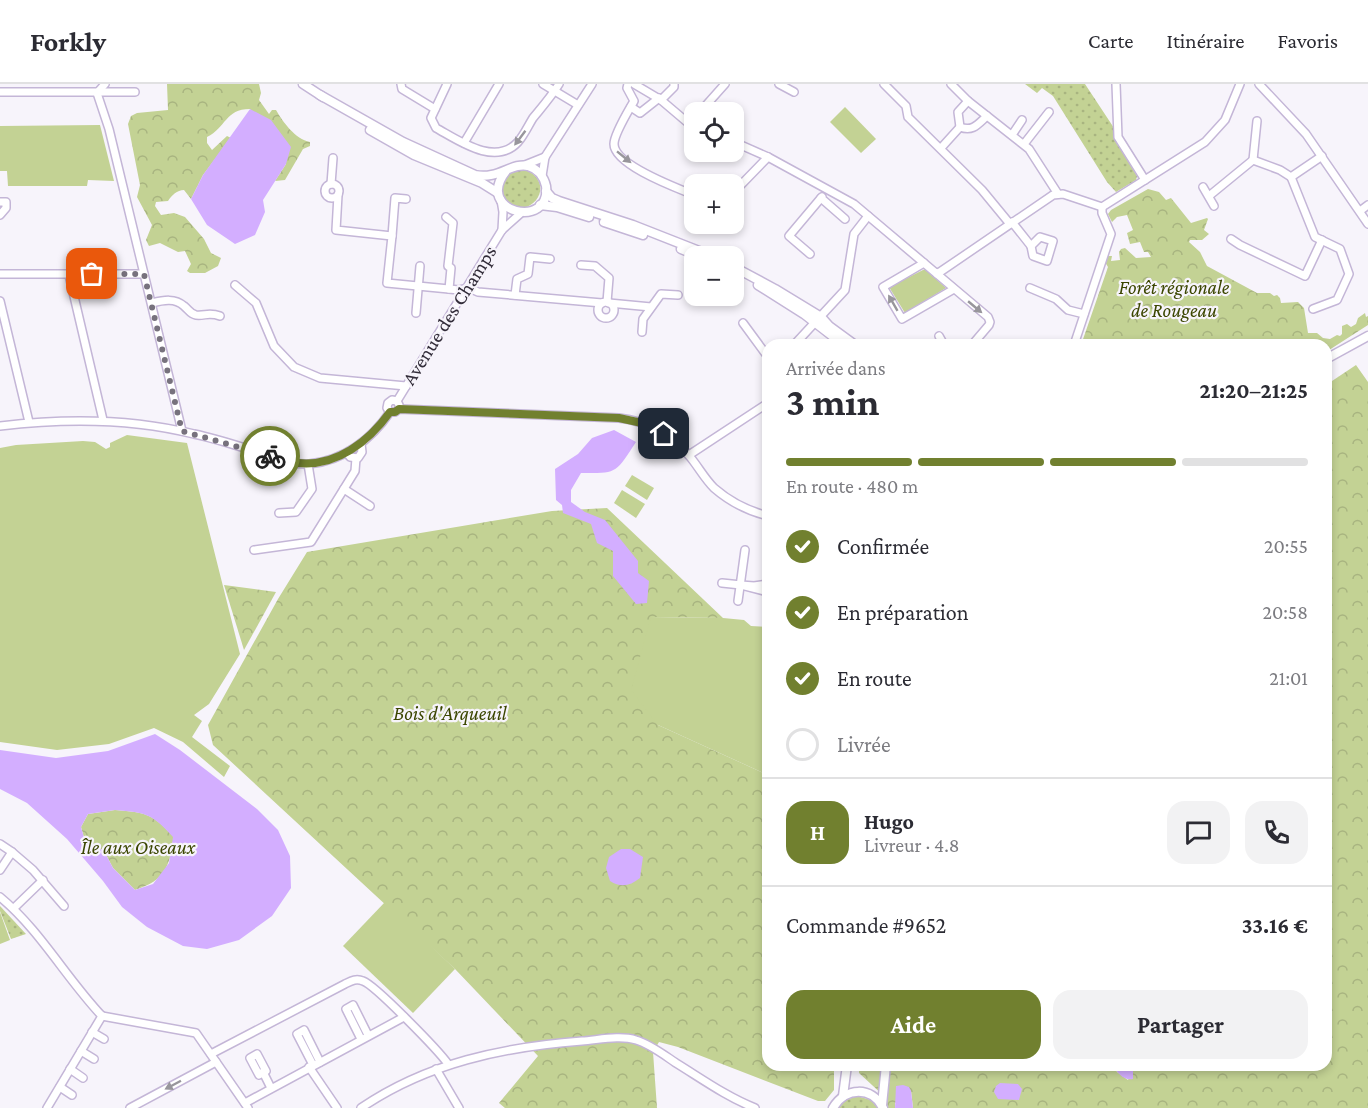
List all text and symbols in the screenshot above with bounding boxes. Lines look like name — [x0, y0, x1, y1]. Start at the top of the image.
text: Forkly — [30, 26, 106, 57]
text: Carte — [1088, 29, 1134, 53]
text: Itinéraire — [1167, 29, 1244, 53]
text: Favoris — [1277, 29, 1338, 53]
map controls — [684, 102, 744, 306]
button: locate — [684, 102, 744, 162]
one-way arrow — [514, 129, 526, 145]
one-way arrow — [616, 151, 632, 164]
button: + — [684, 174, 744, 234]
street label: Avenue des Champs — [397, 241, 502, 389]
button: − — [684, 246, 744, 306]
pin — [66, 248, 117, 299]
icon: bag — [75, 257, 108, 290]
park label: Forêt régionale de Rougeau — [1119, 276, 1230, 322]
one-way arrow — [887, 295, 898, 311]
one-way arrow — [967, 300, 982, 313]
text: Arrivée dans — [786, 357, 886, 379]
text: 21:20–21:25 — [1200, 378, 1308, 403]
text: 3 min — [786, 380, 879, 423]
pin — [638, 408, 689, 459]
icon: home — [647, 417, 680, 450]
courier — [240, 426, 300, 486]
icon: bike — [254, 440, 287, 473]
text: En route · 480 m — [786, 475, 918, 497]
icon: check — [786, 530, 819, 563]
text: Confirmée — [837, 534, 929, 559]
text: 20:55 — [1264, 535, 1308, 557]
icon: check — [786, 596, 819, 629]
text: En préparation — [837, 600, 969, 625]
text: 20:58 — [1262, 601, 1308, 623]
icon: check — [786, 662, 819, 695]
text: En route — [837, 666, 912, 691]
text: 21:01 — [1269, 667, 1308, 689]
park label: Bois d'Arqueuil — [393, 702, 508, 725]
text: Livrée — [837, 732, 891, 757]
button: chat — [1167, 801, 1230, 864]
button: phone — [1245, 801, 1308, 864]
text: Hugo — [864, 809, 914, 834]
text: H — [810, 820, 825, 845]
text: Livreur · 4.8 — [864, 834, 959, 856]
park label: Île aux Oiseaux — [81, 836, 196, 858]
text: Commande #9652 — [786, 913, 946, 938]
text: 33.16 € — [1242, 913, 1308, 938]
button: Aide — [786, 990, 1041, 1059]
button: Partager — [1053, 990, 1308, 1059]
one-way arrow — [165, 1080, 182, 1090]

